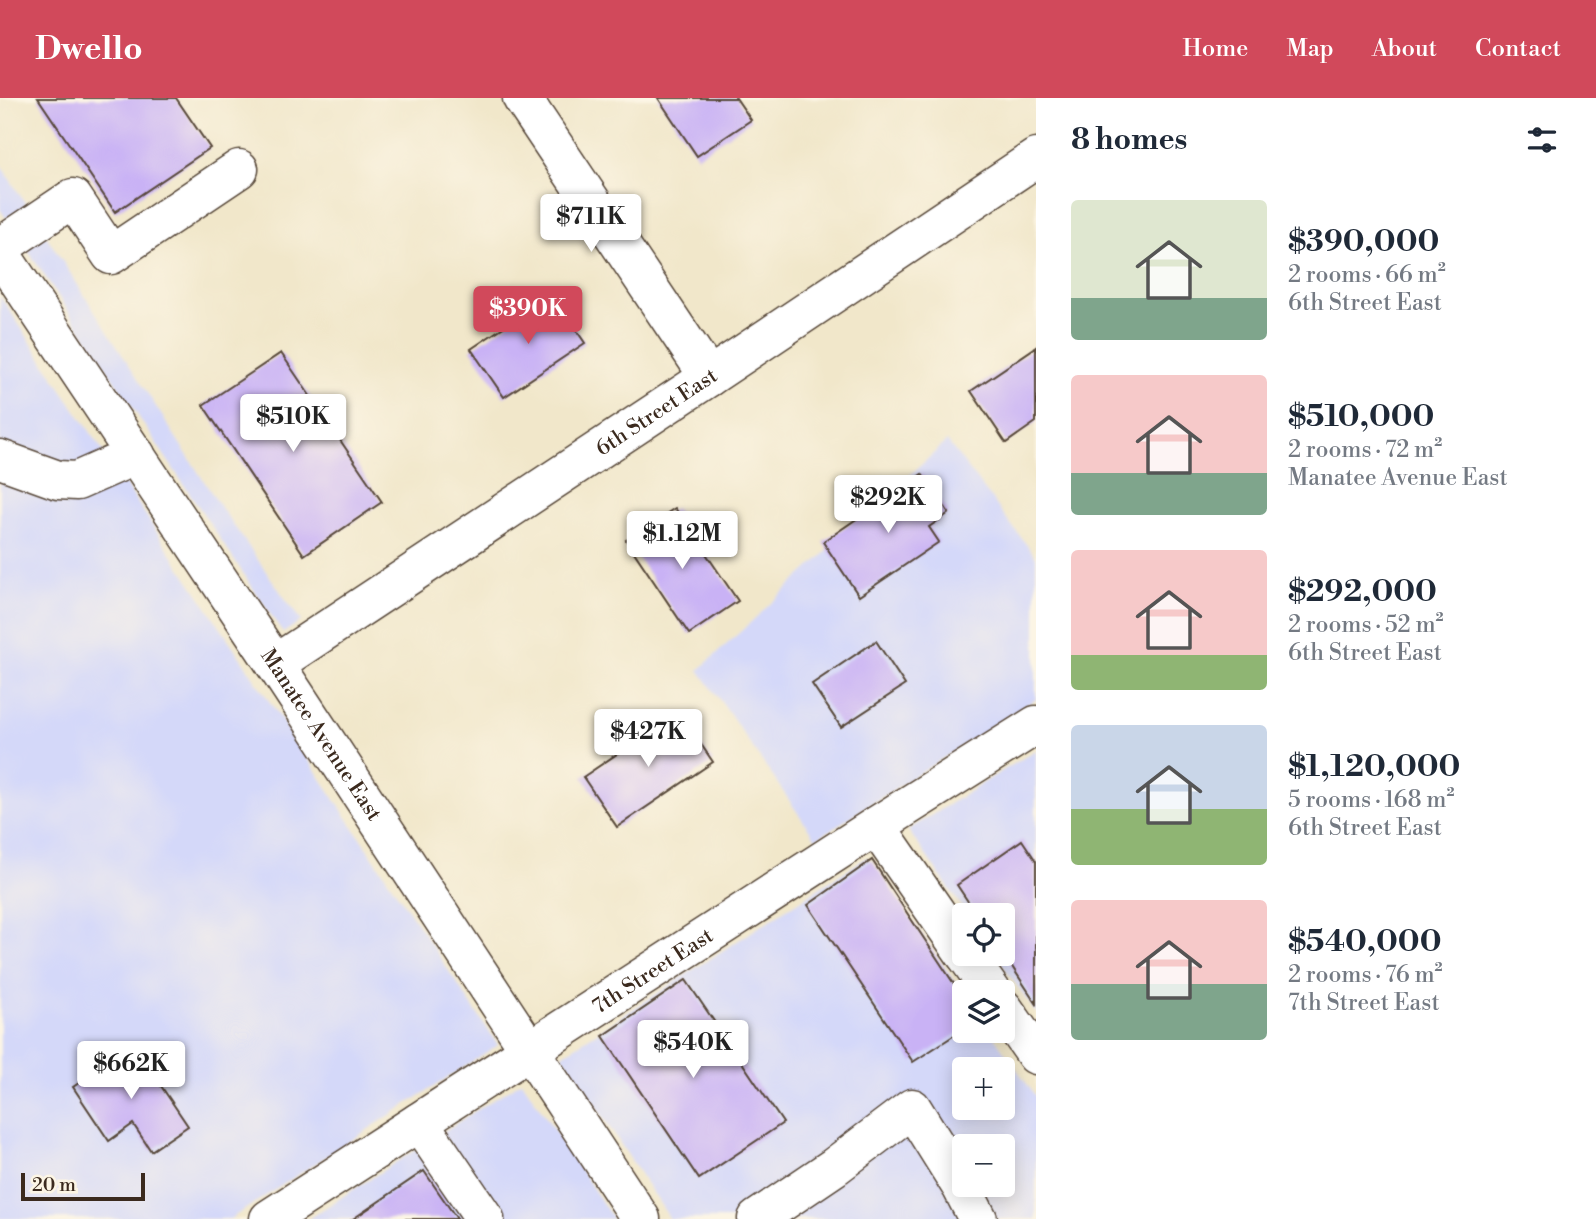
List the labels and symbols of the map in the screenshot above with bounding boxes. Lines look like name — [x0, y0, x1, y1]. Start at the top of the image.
pin: $711K — [542, 194, 640, 254]
pin: $390K — [479, 286, 577, 346]
street label: 6th Street East — [591, 363, 723, 462]
pin: $510K — [244, 394, 342, 454]
pin: $292K — [839, 476, 937, 535]
pin: $1.12M — [625, 512, 739, 571]
street label: Manatee Avenue East — [255, 644, 387, 827]
pin: $427K — [599, 710, 697, 769]
street label: 7th Street East — [588, 923, 719, 1020]
pin: $540K — [644, 1020, 742, 1080]
pin: $662K — [82, 1042, 180, 1101]
scale bar — [21, 1170, 145, 1202]

